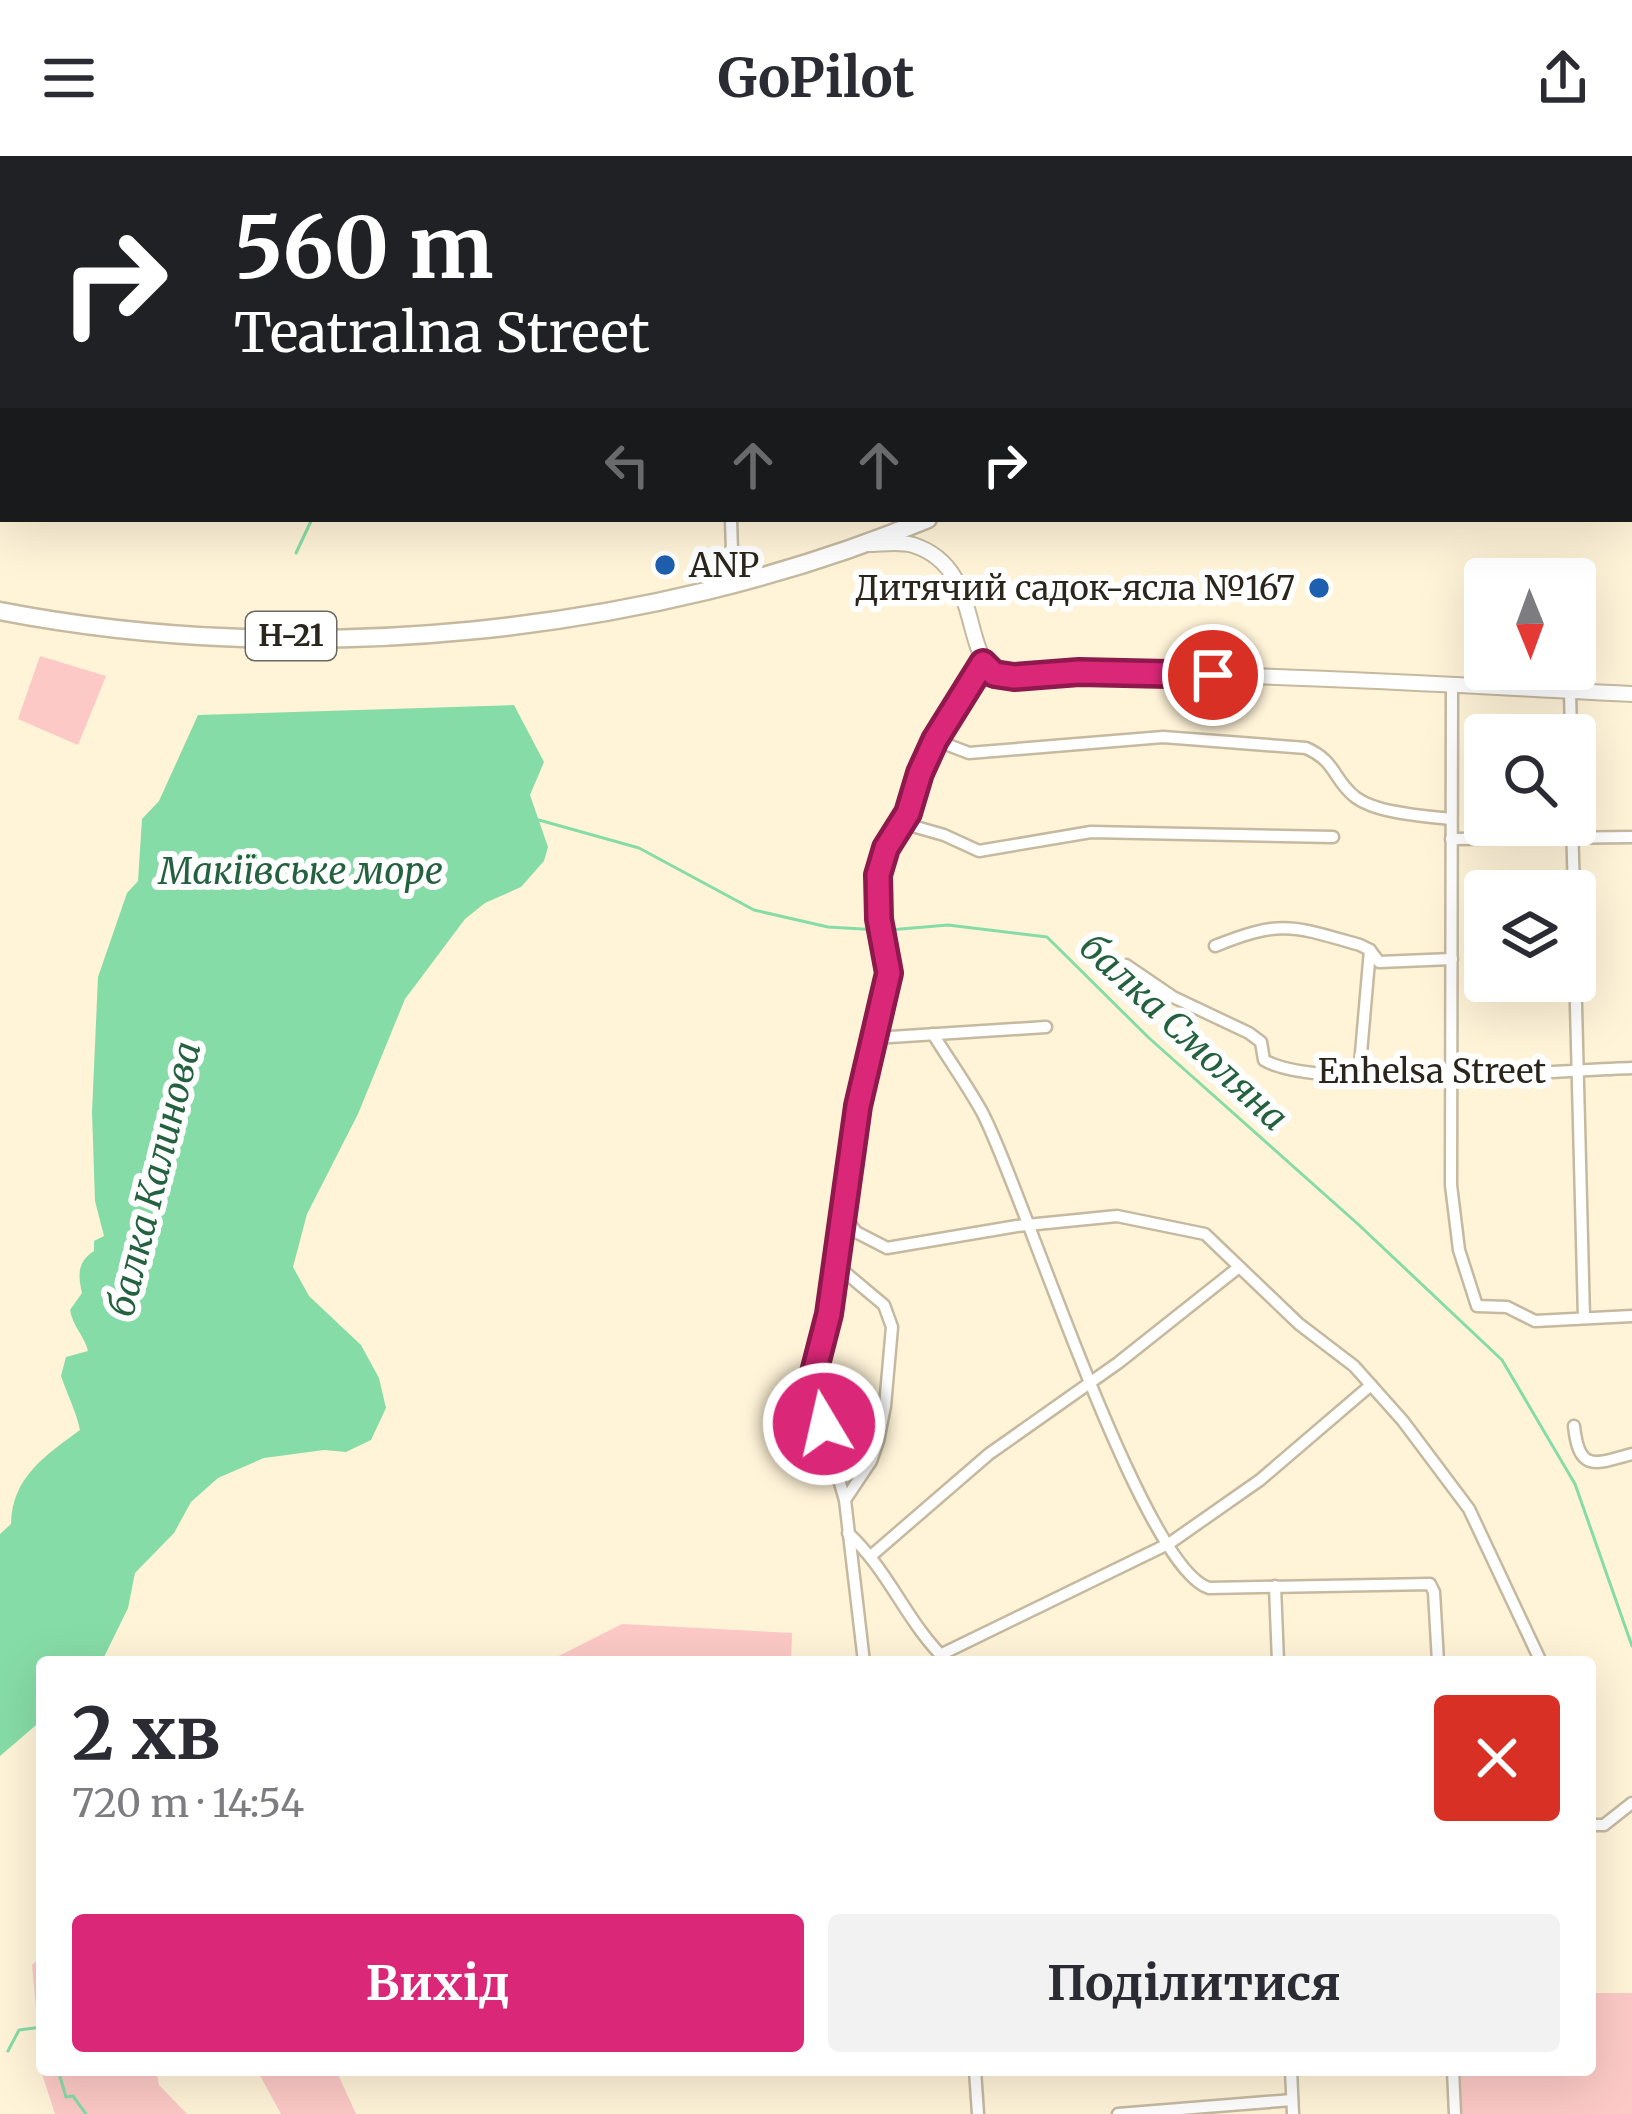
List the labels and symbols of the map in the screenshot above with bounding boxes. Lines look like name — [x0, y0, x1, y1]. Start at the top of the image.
place label: ANP — [688, 545, 759, 586]
marker: ANP — [652, 552, 678, 578]
north arrow — [1464, 558, 1596, 690]
place label: Дитячий садок-ясла №167 — [855, 568, 1295, 609]
marker: Дитячий садок-ясла №167 — [1306, 575, 1332, 601]
road number: Н-21 — [246, 612, 336, 660]
pin — [1162, 624, 1264, 726]
water label: Макіївське море — [157, 849, 443, 894]
water label: балка Смоляна — [1070, 924, 1297, 1140]
water label: балка Калинова — [99, 1037, 210, 1321]
street label: Enhelsa Street — [1318, 1051, 1546, 1092]
position arrow — [761, 1361, 887, 1487]

